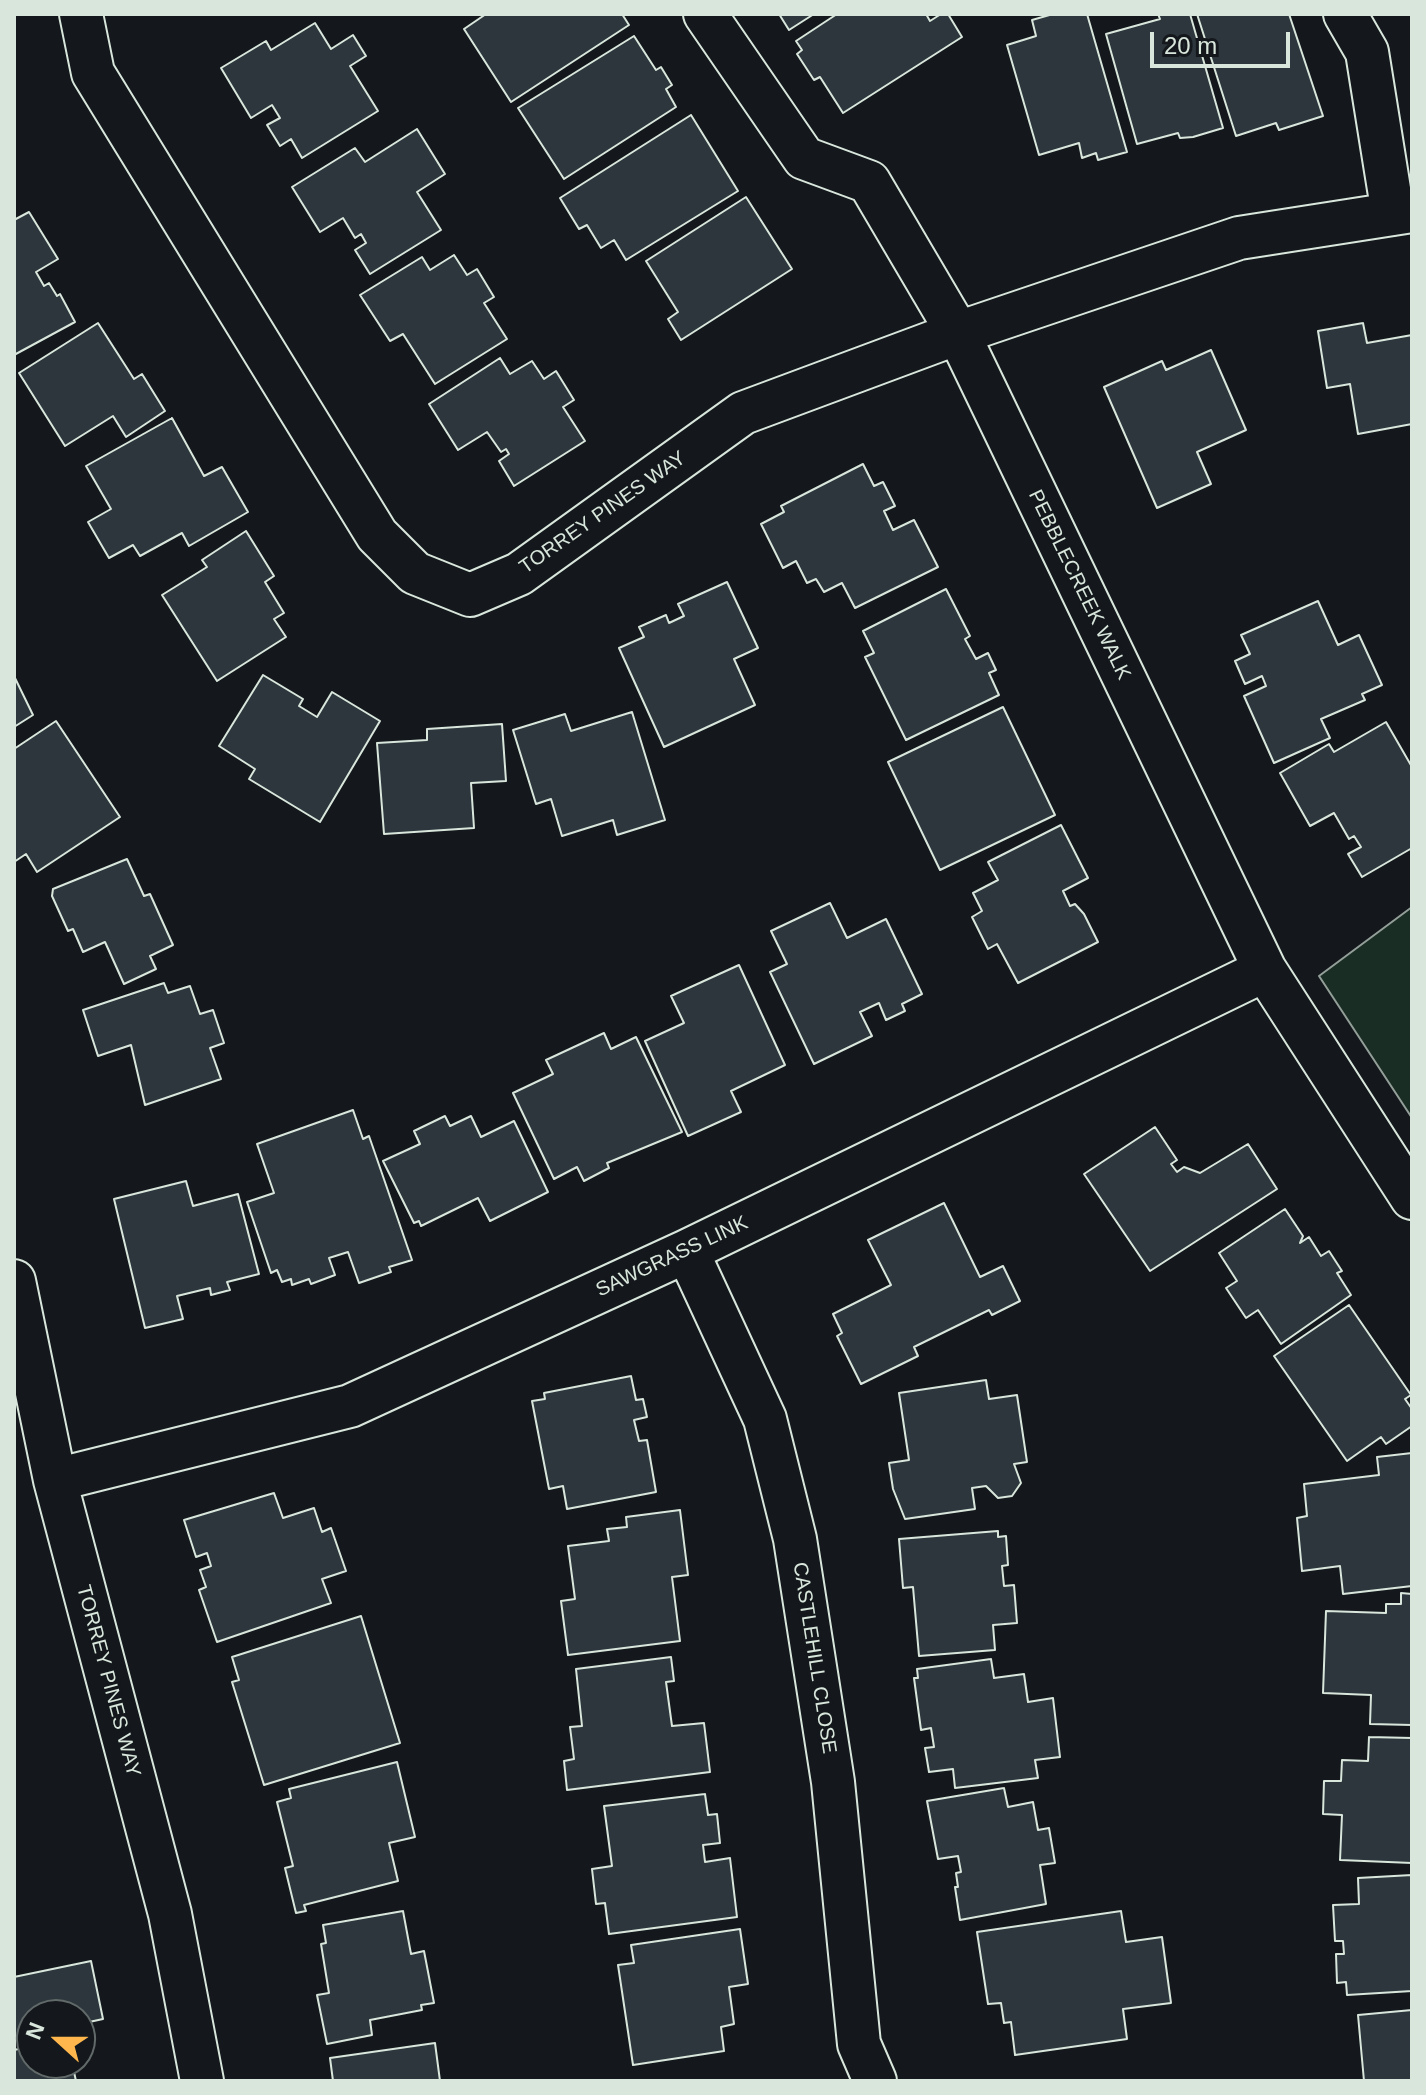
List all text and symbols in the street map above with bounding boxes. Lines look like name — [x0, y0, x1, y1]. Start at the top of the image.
scale bar — [1154, 16, 1294, 66]
text: 20 m — [1164, 32, 1217, 59]
street label: TORREY PINES WAY — [515, 447, 691, 579]
street label: PEBBLECREEK WALK — [1023, 486, 1135, 684]
street label: SAWGRASS LINK — [592, 1211, 752, 1303]
street label: CASTLEHILL CLOSE — [787, 1561, 841, 1755]
street label: TORREY PINES WAY — [71, 1583, 145, 1779]
north arrow — [16, 1999, 96, 2079]
text: N — [20, 2019, 50, 2043]

